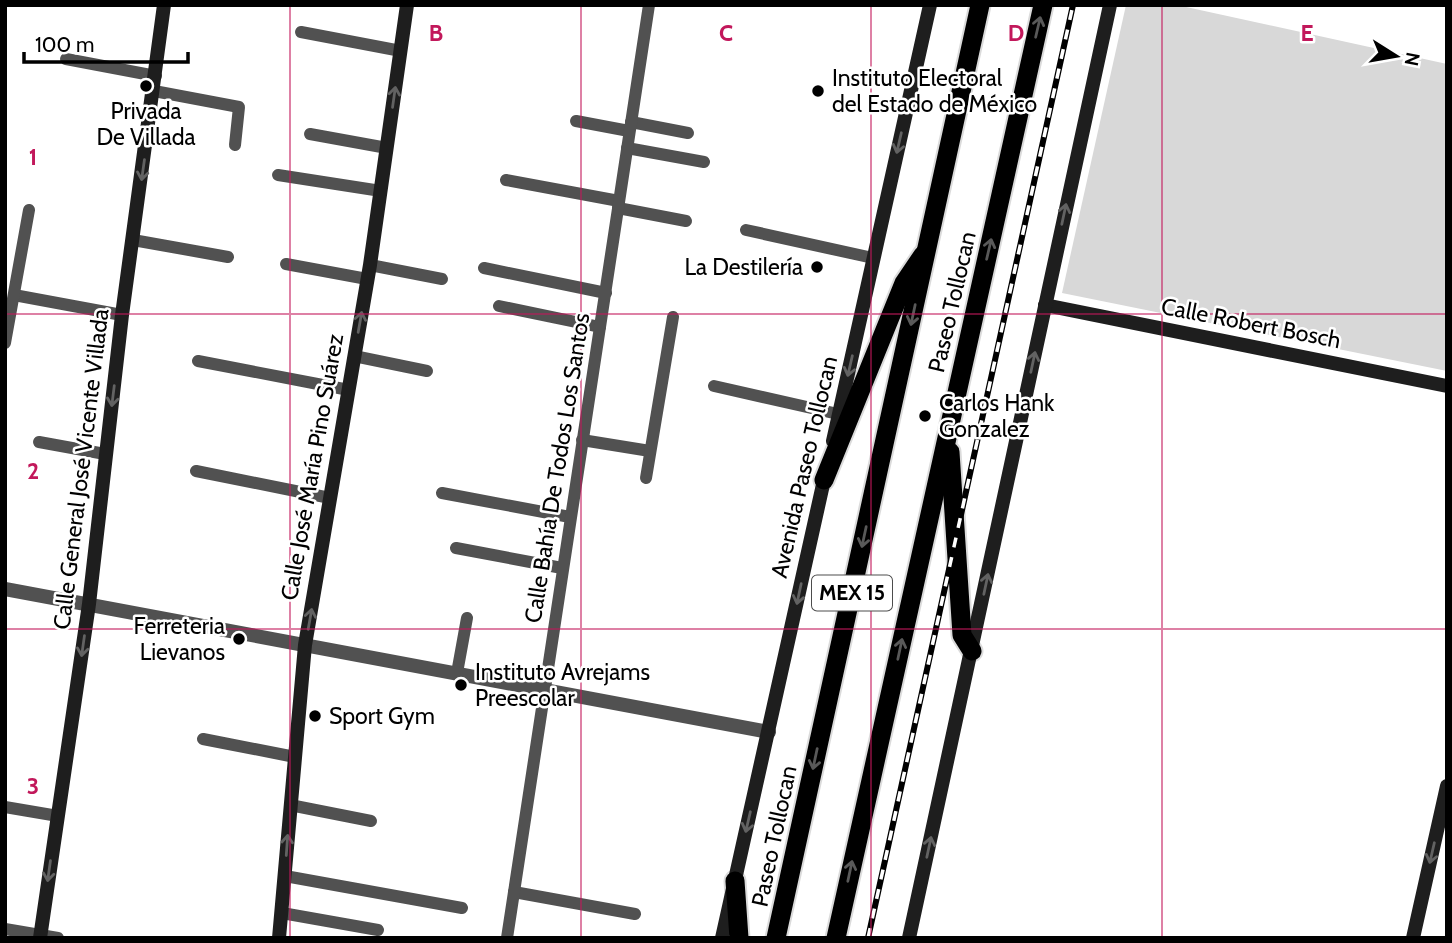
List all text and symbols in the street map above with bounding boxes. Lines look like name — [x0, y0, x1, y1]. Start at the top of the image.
one-way arrow — [1032, 16, 1046, 39]
text: B — [429, 19, 443, 47]
text: C — [719, 19, 733, 47]
text: D — [1008, 19, 1024, 47]
text: E — [1300, 19, 1314, 47]
scale bar — [24, 21, 189, 65]
north arrow — [1361, 21, 1431, 91]
text: 100 m — [35, 32, 94, 57]
text: N — [1400, 50, 1425, 68]
place label: Instituto Electoral del Estado de México — [832, 64, 1037, 118]
marker: Privada De Villada — [138, 78, 154, 94]
marker: Instituto Electoral del Estado de México — [810, 83, 826, 99]
one-way arrow — [388, 87, 401, 109]
place label: Privada De Villada — [96, 97, 196, 151]
one-way arrow — [892, 132, 905, 154]
text: 1 — [29, 143, 37, 171]
one-way arrow — [136, 158, 149, 181]
one-way arrow — [1058, 203, 1072, 226]
street label: Paseo Tollocan — [922, 229, 982, 375]
one-way arrow — [982, 238, 996, 261]
place label: La Destilería — [684, 253, 803, 281]
marker: La Destilería — [809, 259, 825, 275]
street label: Calle Robert Bosch — [1159, 292, 1343, 354]
one-way arrow — [906, 303, 920, 326]
street label: Calle General José Vicente Villada — [47, 307, 115, 631]
one-way arrow — [354, 311, 367, 334]
street label: Calle Bahía De Todos Los Santos — [519, 311, 595, 625]
street label: Calle José María Pino Suárez — [275, 331, 349, 602]
one-way arrow — [1027, 351, 1041, 374]
street label: Avenida Paseo Tollocan — [765, 353, 843, 581]
one-way arrow — [842, 354, 855, 376]
one-way arrow — [106, 384, 119, 406]
place label: Carlos Hank Gonzalez — [939, 389, 1055, 443]
marker: Carlos Hank Gonzalez — [917, 408, 933, 424]
text: 2 — [27, 457, 39, 485]
one-way arrow — [857, 525, 871, 548]
one-way arrow — [979, 573, 993, 596]
road number: MEX 15 — [812, 576, 892, 610]
one-way arrow — [792, 582, 806, 605]
one-way arrow — [304, 608, 317, 631]
place label: Ferreteria Lievanos — [134, 612, 225, 666]
marker: Ferreteria Lievanos — [231, 631, 247, 647]
one-way arrow — [76, 634, 89, 657]
one-way arrow — [893, 638, 907, 661]
place label: Instituto Avrejams Preescolar — [475, 658, 650, 712]
marker: Instituto Avrejams Preescolar — [453, 677, 469, 693]
place label: Sport Gym — [329, 702, 435, 730]
marker: Sport Gym — [307, 708, 323, 724]
one-way arrow — [808, 747, 822, 770]
street label: Paseo Tollocan — [745, 763, 803, 909]
text: 3 — [27, 772, 39, 800]
one-way arrow — [741, 810, 755, 833]
one-way arrow — [281, 835, 294, 857]
one-way arrow — [922, 836, 936, 859]
one-way arrow — [1425, 841, 1438, 863]
one-way arrow — [43, 859, 56, 882]
one-way arrow — [844, 860, 858, 883]

